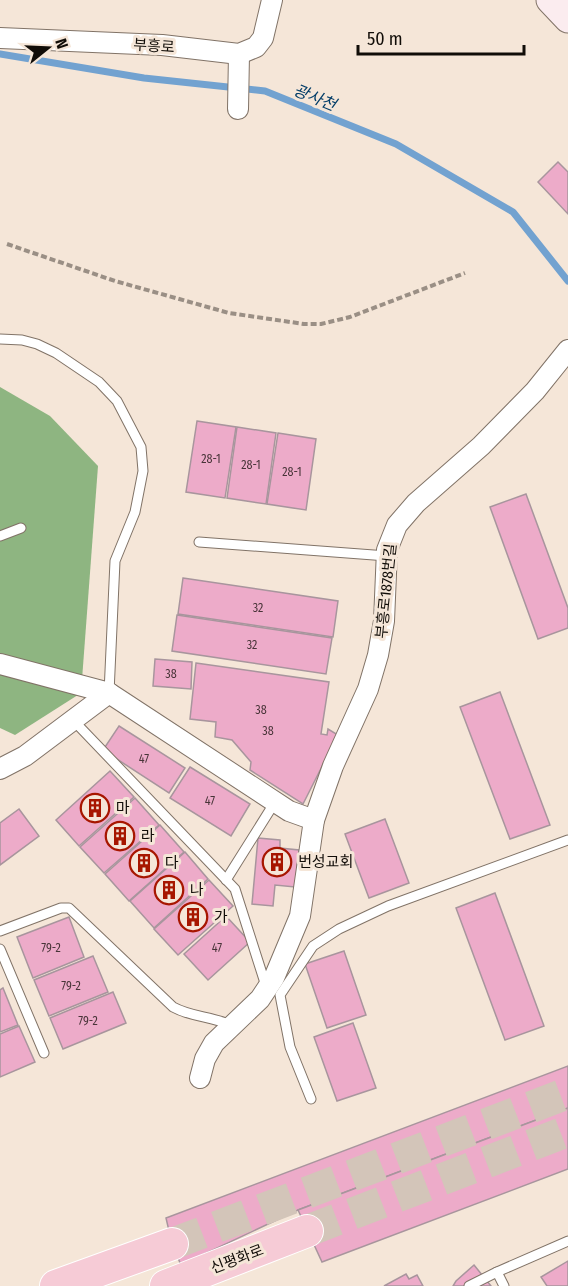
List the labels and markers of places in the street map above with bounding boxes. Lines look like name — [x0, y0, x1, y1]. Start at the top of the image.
building icon: 마 — [79, 792, 111, 824]
place label: 마 — [116, 799, 130, 817]
building icon: 라 — [104, 820, 136, 852]
place label: 라 — [141, 827, 155, 845]
building icon: 번성교회 — [261, 846, 293, 878]
building icon: 다 — [128, 847, 160, 879]
place label: 번성교회 — [298, 853, 353, 871]
place label: 다 — [165, 854, 179, 872]
building icon: 나 — [153, 874, 185, 906]
place label: 나 — [190, 881, 204, 899]
building icon: 가 — [177, 901, 209, 933]
place label: 가 — [214, 908, 228, 926]

